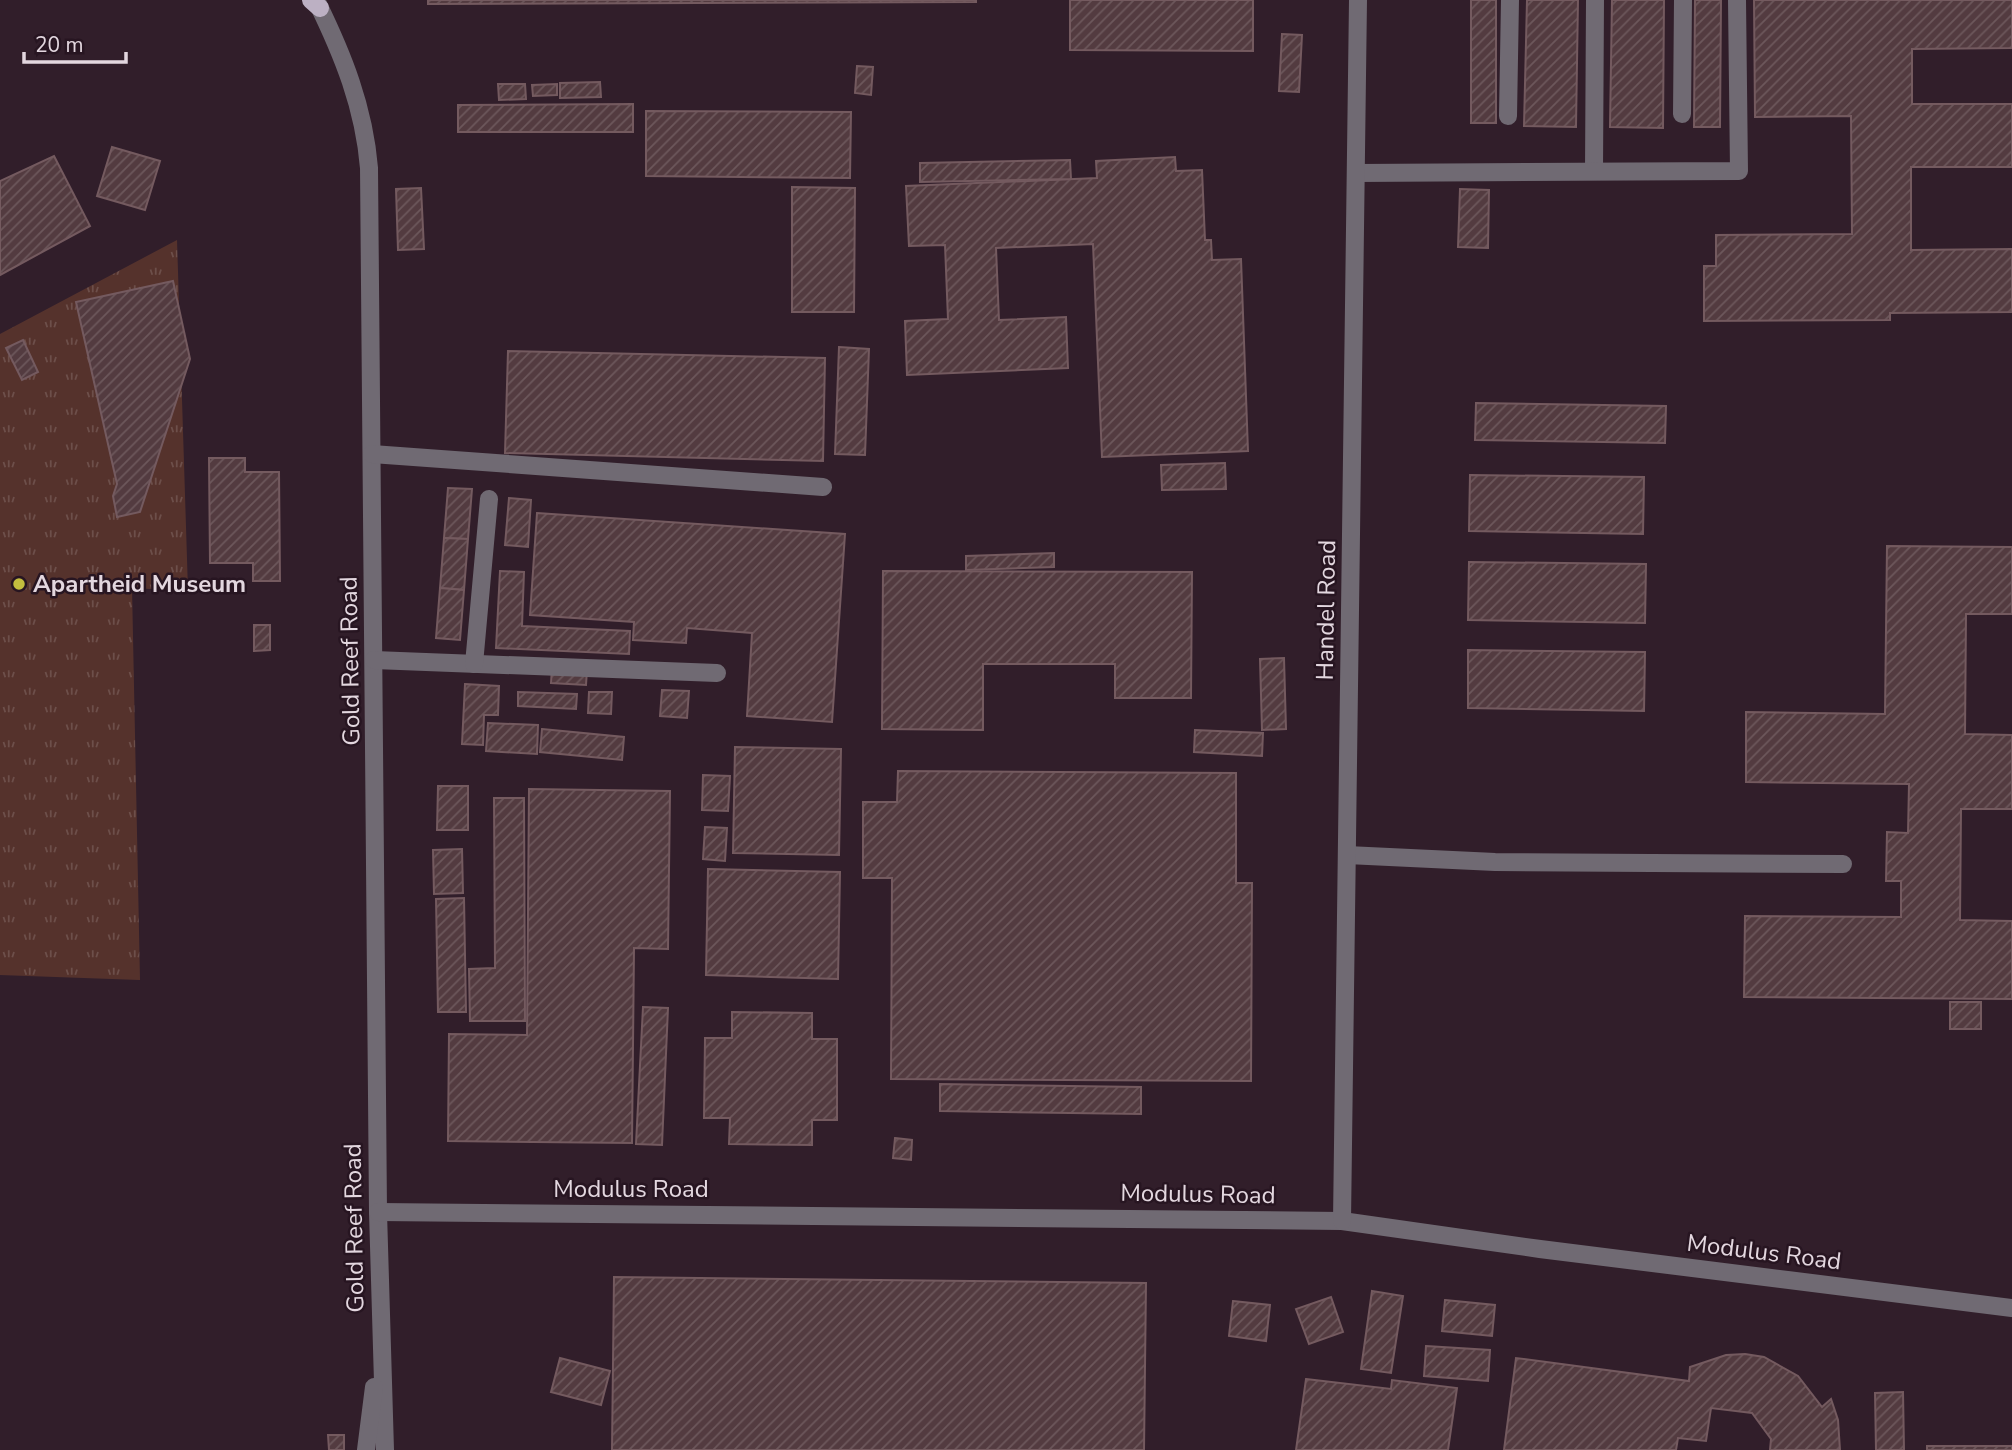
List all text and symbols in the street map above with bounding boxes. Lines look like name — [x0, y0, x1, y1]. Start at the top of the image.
scale bar — [24, 21, 126, 65]
text: 20 m — [35, 31, 84, 59]
street label: Handel Road — [1309, 539, 1343, 681]
place label: Apartheid Museum — [33, 568, 246, 600]
marker: Apartheid Museum — [11, 576, 27, 592]
street label: Gold Reef Road — [333, 576, 367, 746]
street label: Gold Reef Road — [337, 1143, 371, 1313]
street label: Modulus Road — [553, 1173, 709, 1205]
street label: Modulus Road — [1120, 1177, 1276, 1211]
street label: Modulus Road — [1685, 1227, 1843, 1277]

